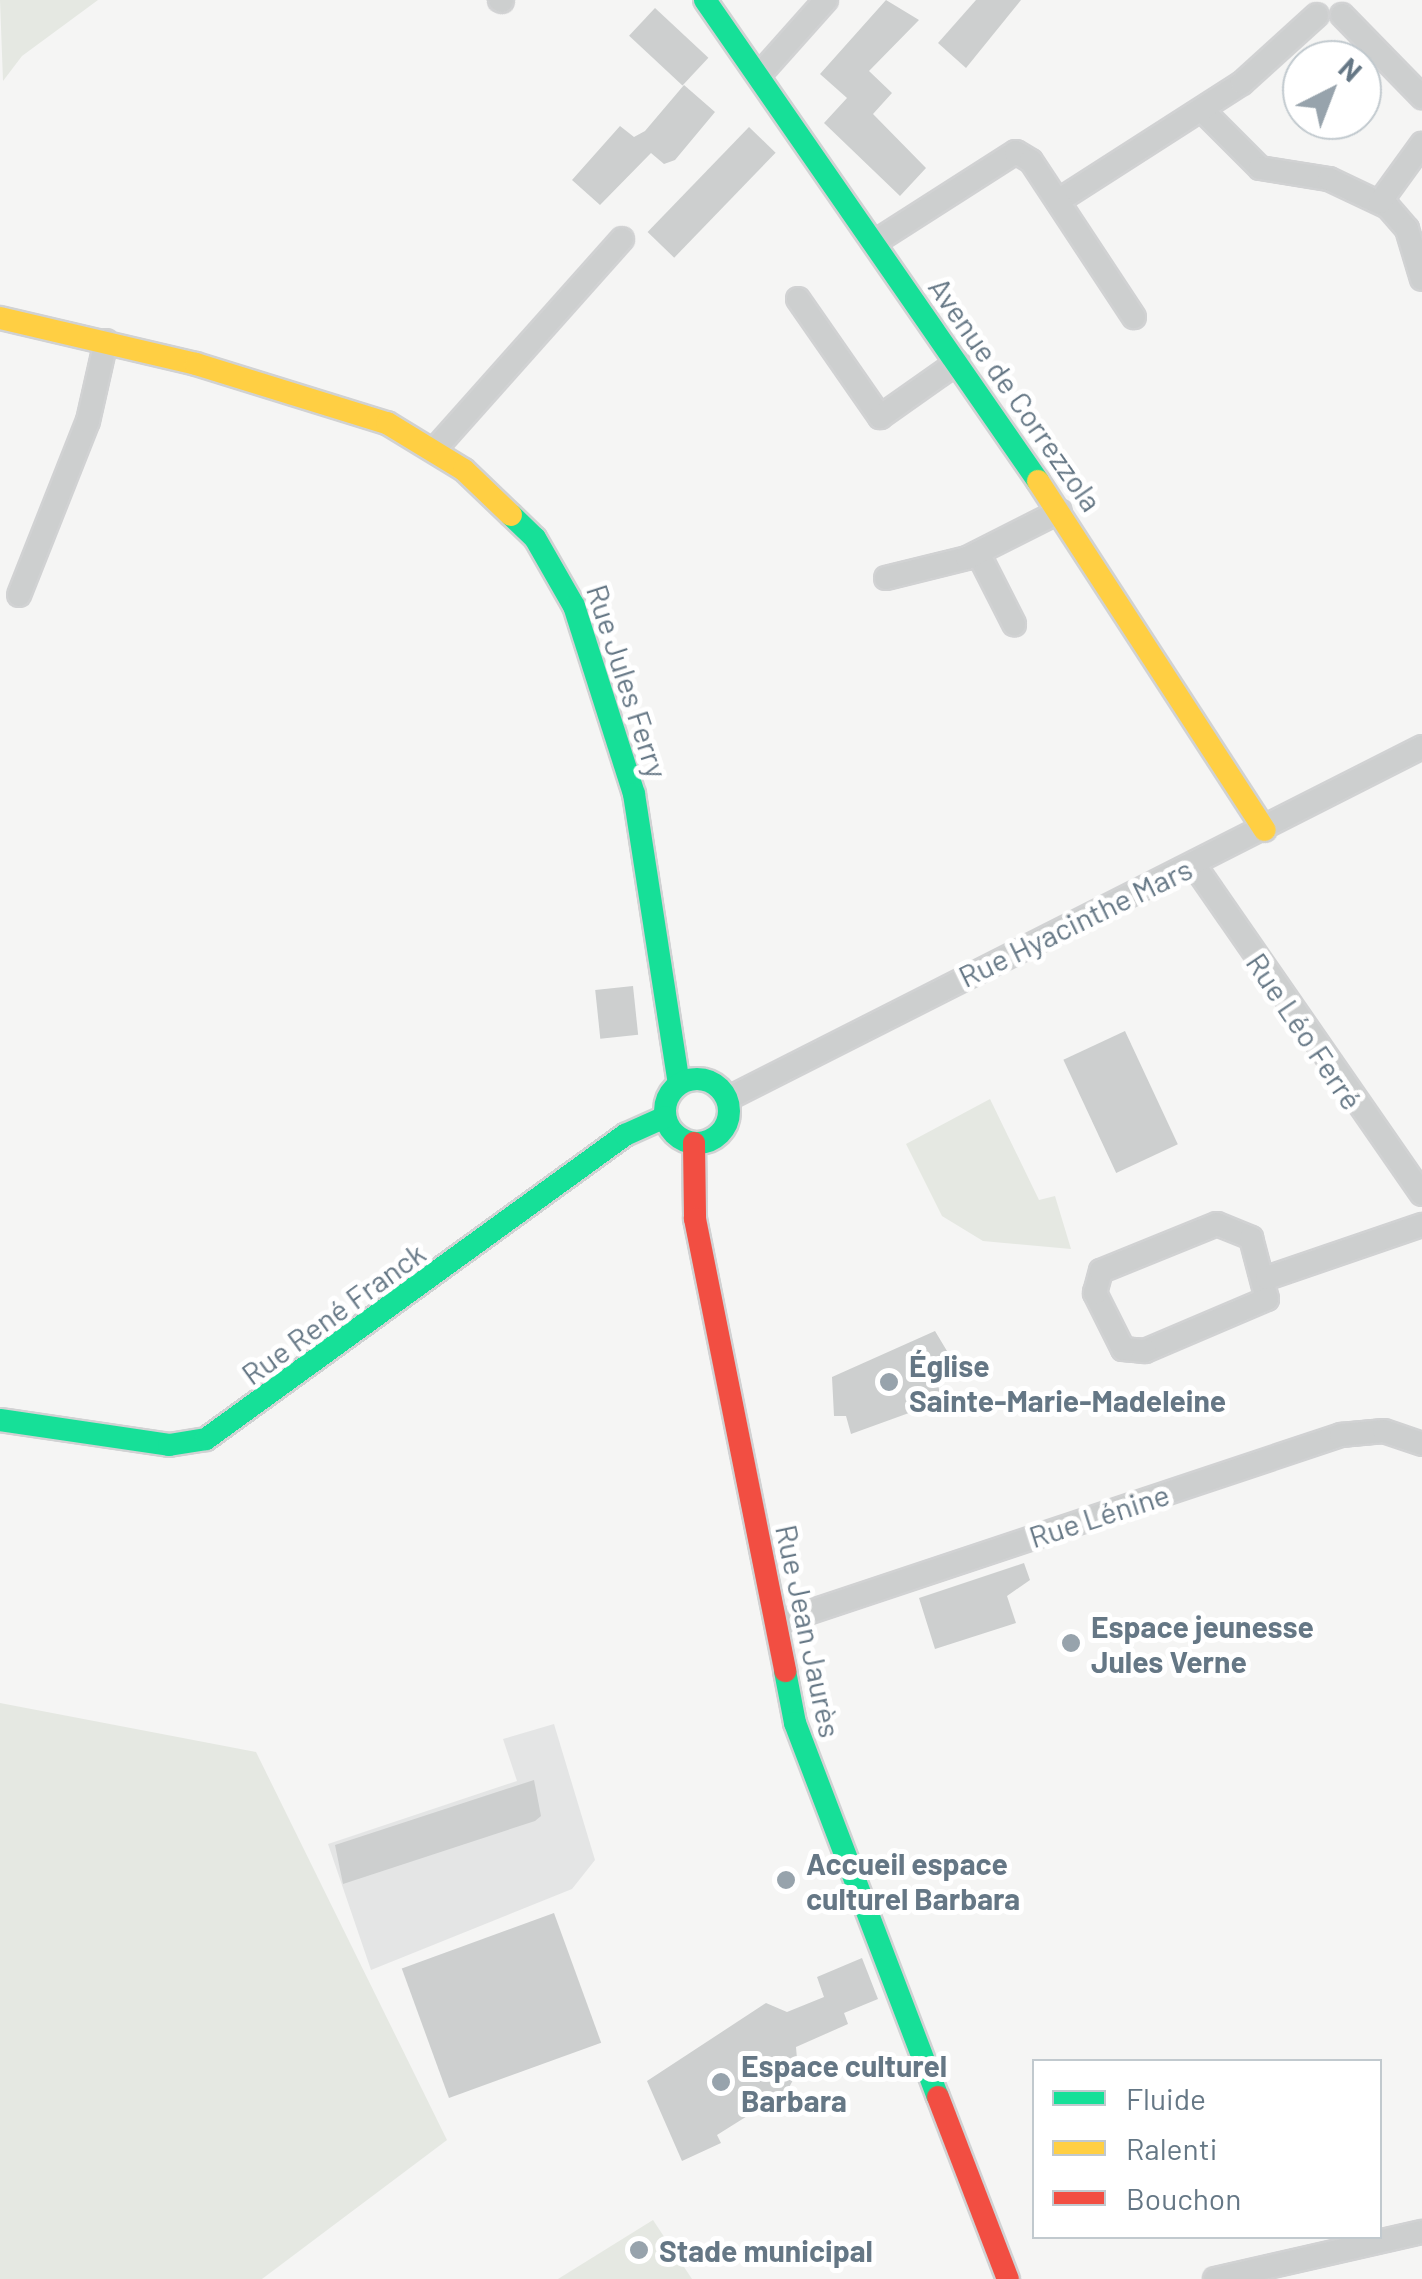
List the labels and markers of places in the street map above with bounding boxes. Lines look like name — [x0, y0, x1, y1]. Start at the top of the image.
place label: Église Sainte-Marie-Madeleine — [909, 1347, 1226, 1418]
marker: Église Sainte-Marie-Madeleine — [878, 1371, 900, 1393]
place label: Espace jeunesse Jules Verne — [1091, 1608, 1314, 1678]
marker: Espace jeunesse Jules Verne — [1060, 1632, 1082, 1654]
place label: Accueil espace culturel Barbara — [806, 1845, 1020, 1916]
marker: Accueil espace culturel Barbara — [775, 1869, 797, 1891]
place label: Espace culturel Barbara — [741, 2047, 947, 2118]
marker: Espace culturel Barbara — [710, 2071, 732, 2093]
place label: Stade municipal — [659, 2232, 873, 2268]
marker: Stade municipal — [628, 2239, 650, 2261]

